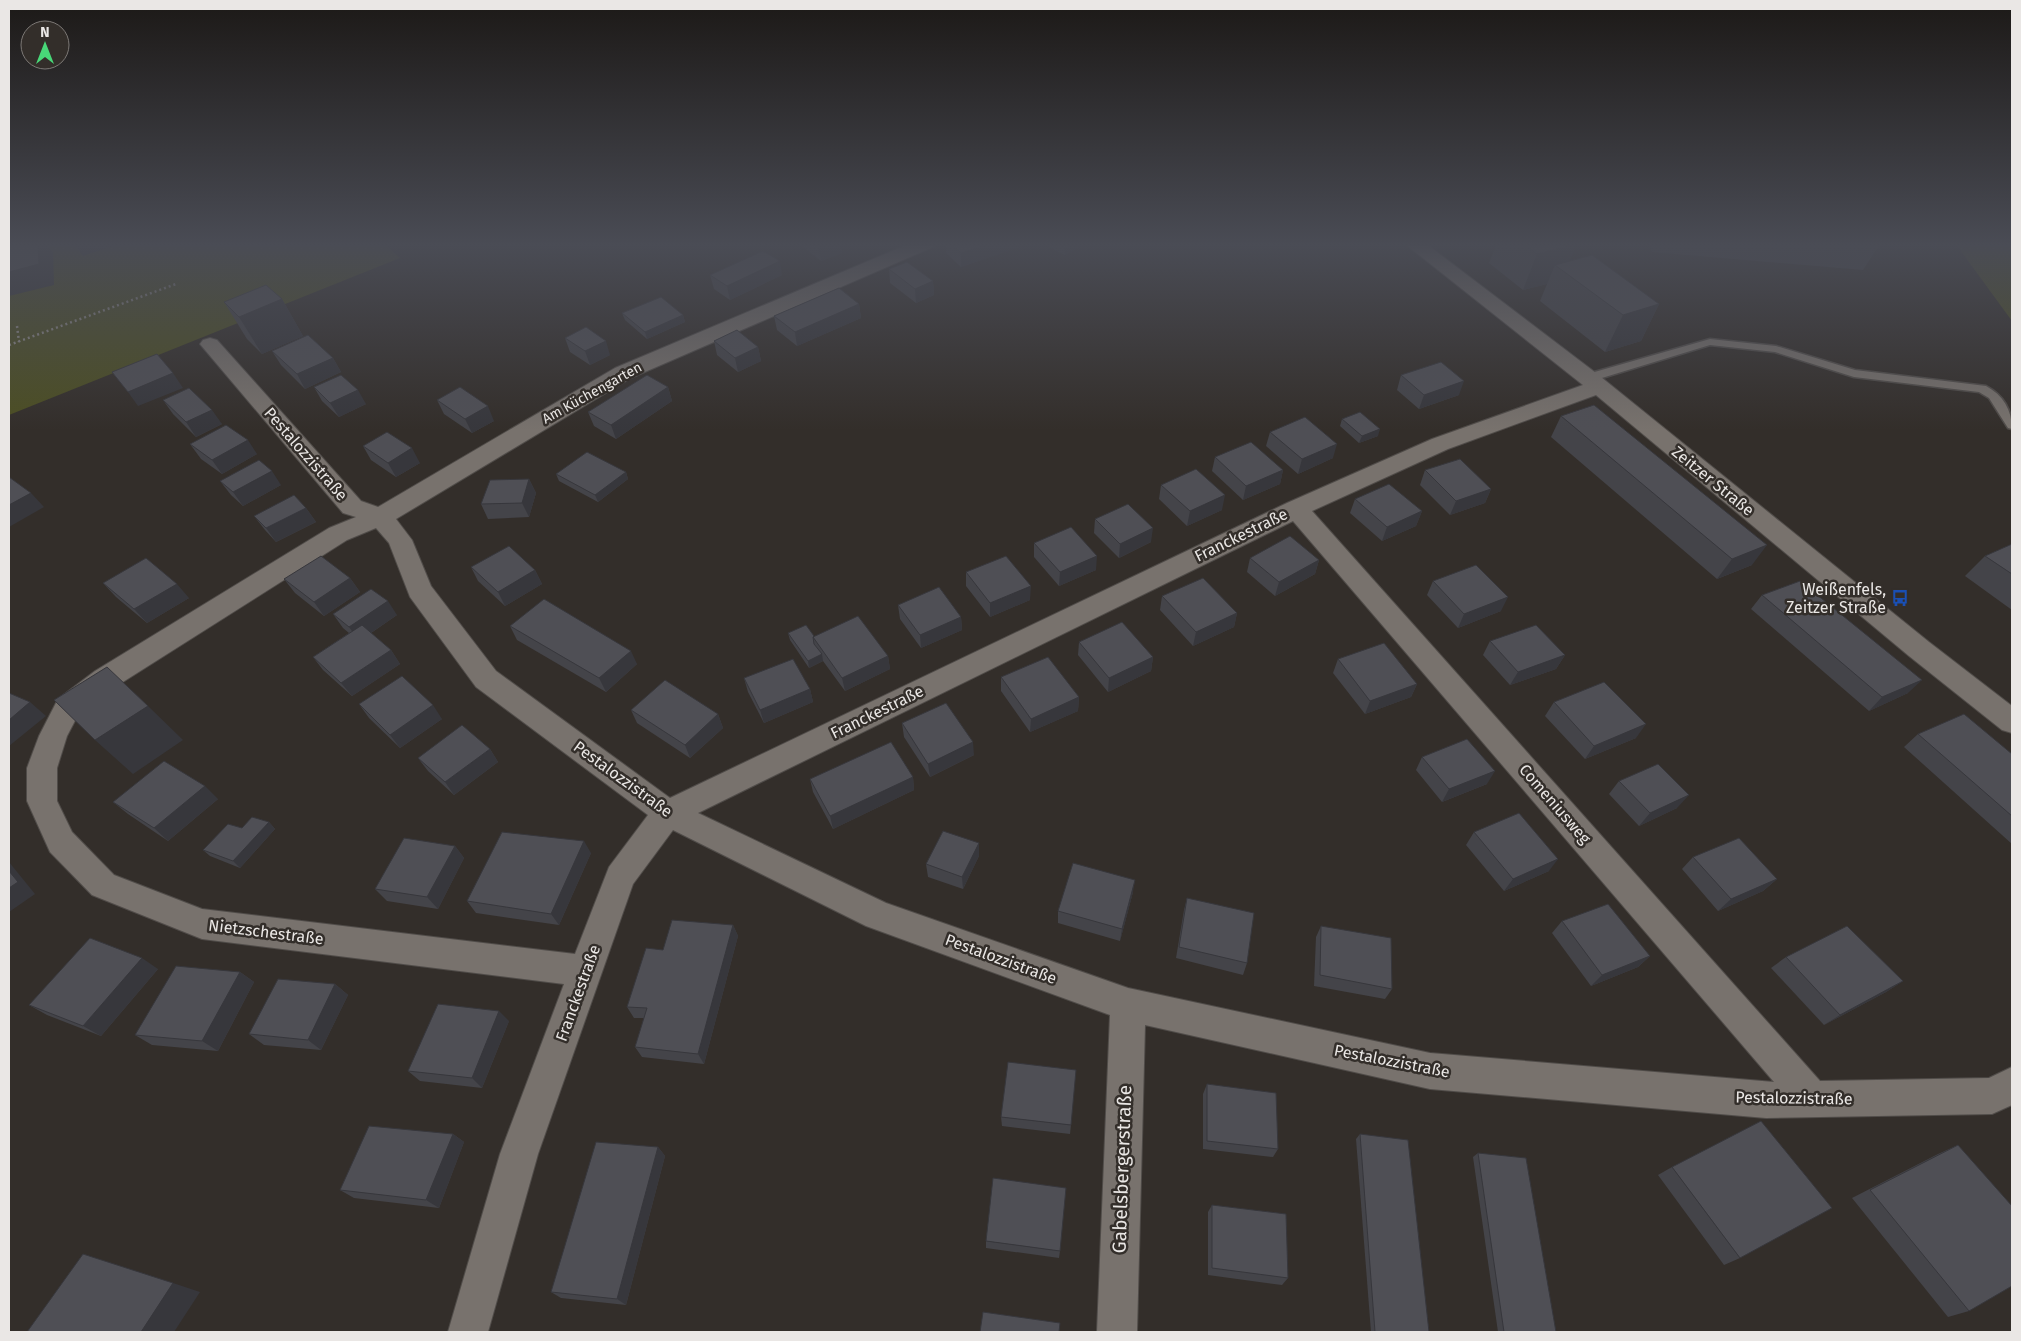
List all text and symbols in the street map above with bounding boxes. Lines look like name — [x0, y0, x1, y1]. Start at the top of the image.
north arrow — [20, 20, 70, 70]
text: N — [40, 24, 50, 41]
street label: Am Küchengarten — [539, 359, 645, 427]
street label: Pestalozzistraße — [260, 403, 352, 505]
street label: Zeitzer Straße — [1668, 442, 1758, 520]
street label: Franckestraße — [1191, 504, 1291, 566]
place label: Weißenfels, Zeitzer Straße — [1786, 580, 1886, 617]
bus stop icon: Weißenfels, Zeitzer Straße — [1890, 588, 1910, 608]
street label: Franckestraße — [827, 681, 927, 743]
street label: Pestalozzistraße — [570, 737, 676, 821]
street label: Comeniusweg — [1515, 760, 1595, 848]
street label: Nietzschestraße — [207, 916, 325, 948]
street label: Pestalozzistraße — [943, 930, 1059, 988]
street label: Franckestraße — [552, 942, 604, 1044]
street label: Pestalozzistraße — [1333, 1040, 1451, 1082]
street label: Gabelsbergerstraße — [1108, 1084, 1136, 1254]
street label: Pestalozzistraße — [1735, 1087, 1853, 1109]

